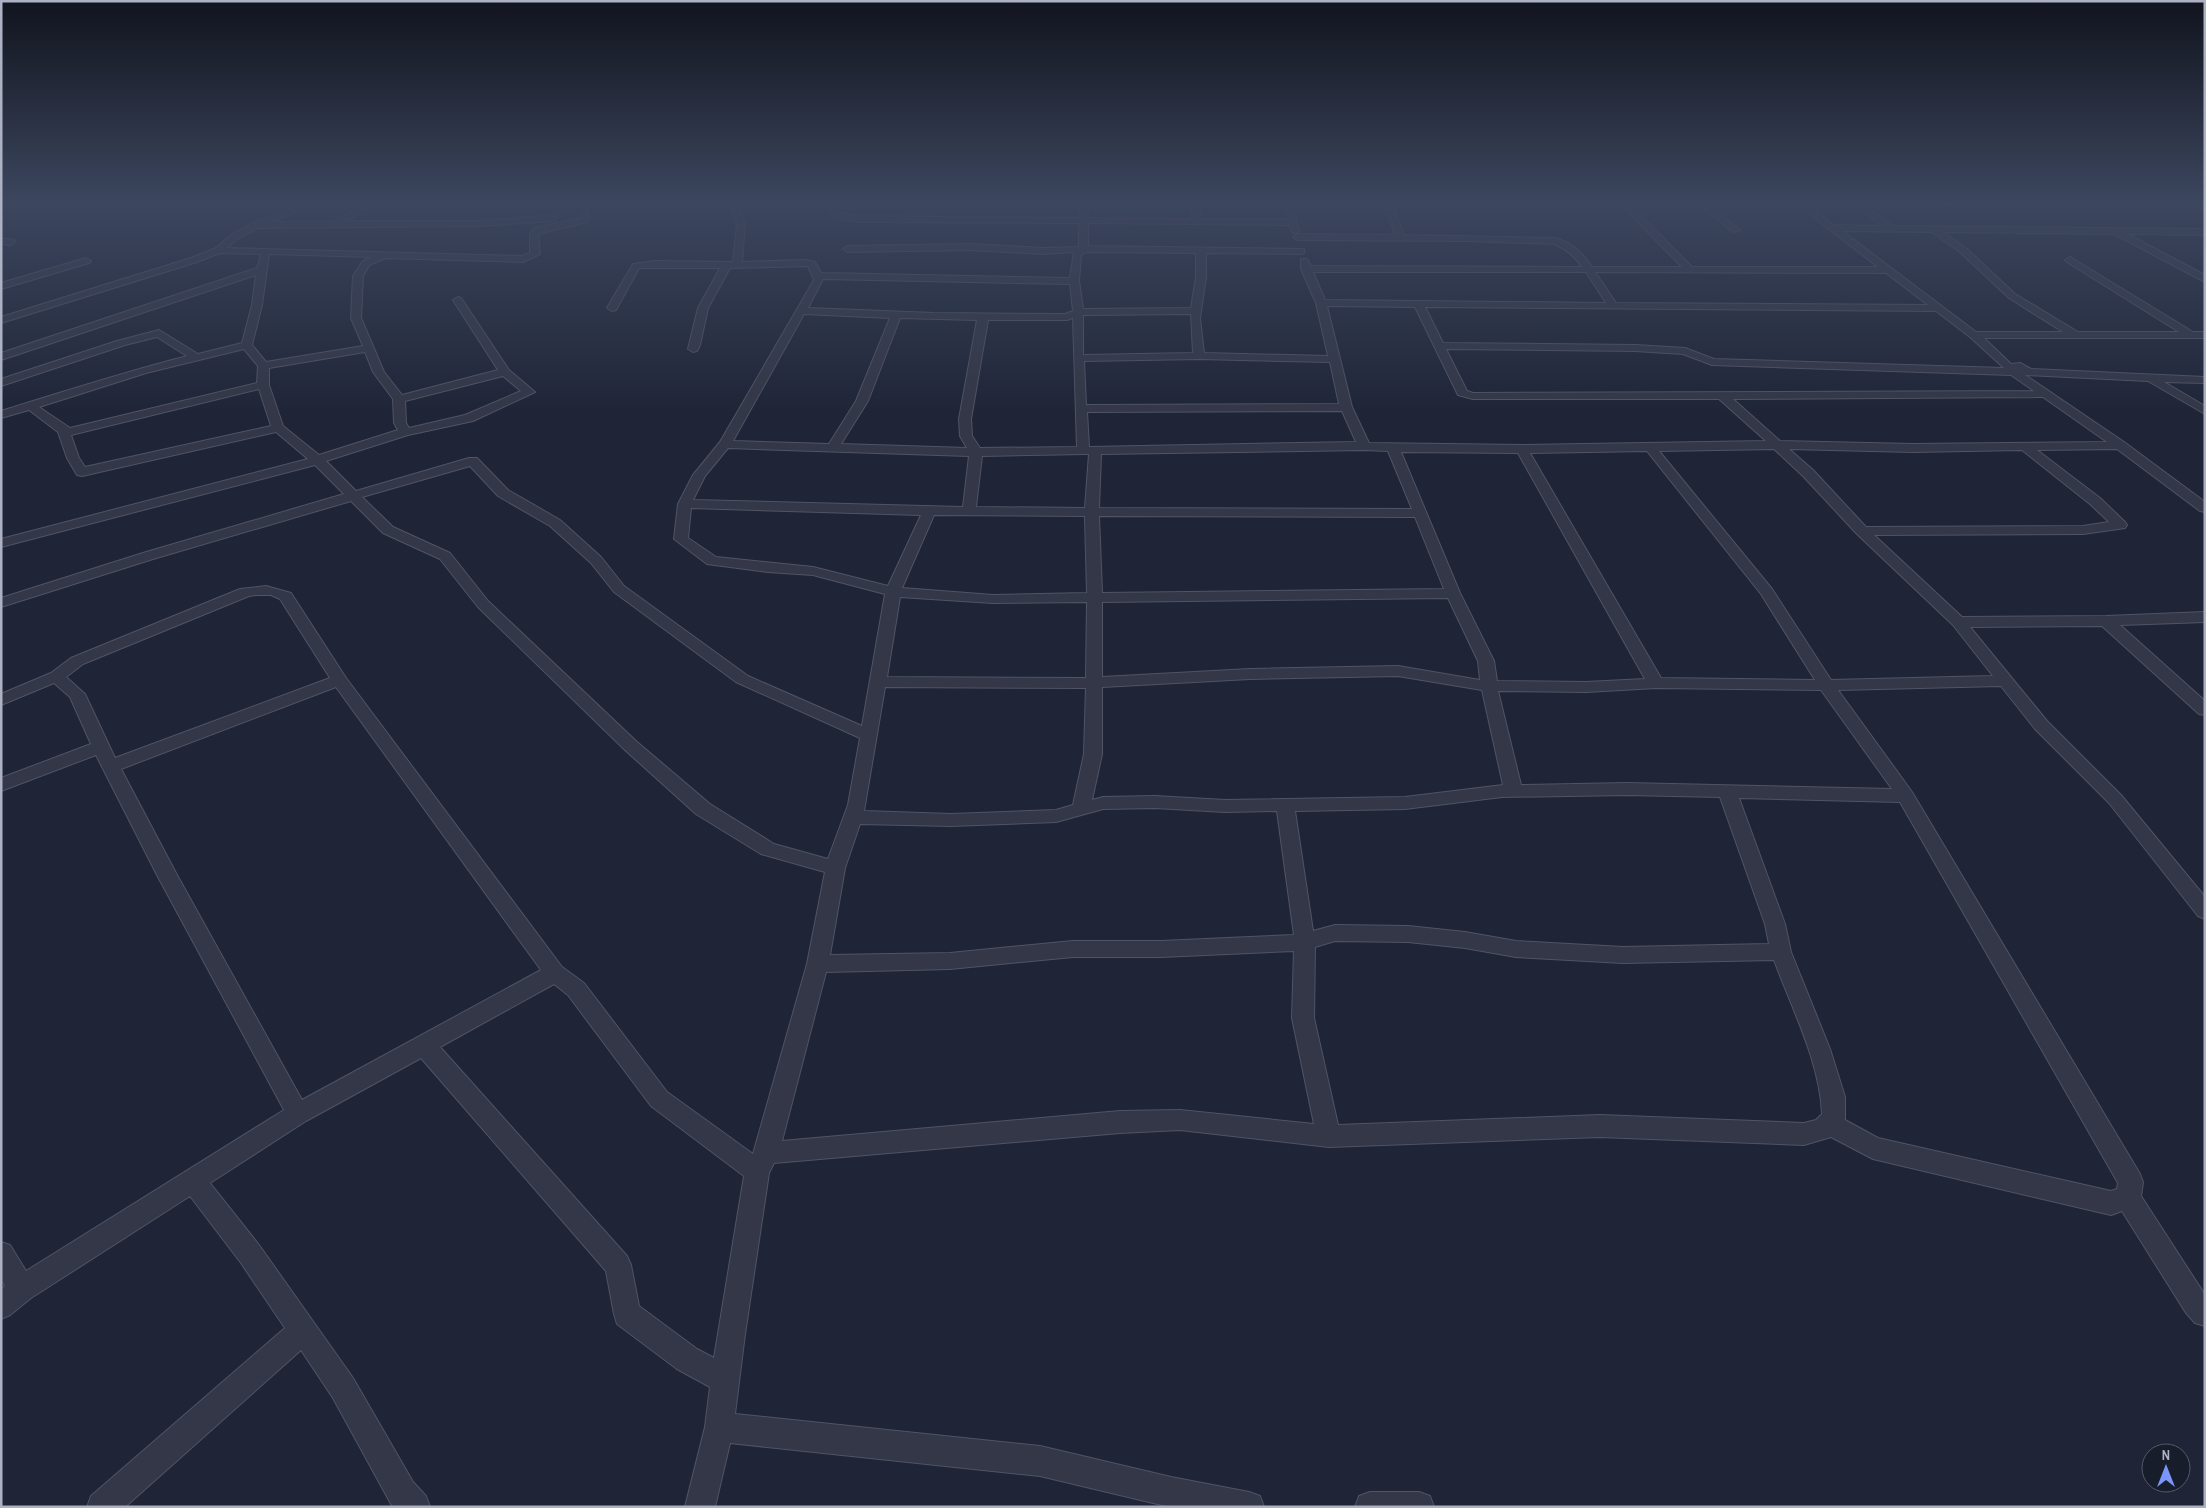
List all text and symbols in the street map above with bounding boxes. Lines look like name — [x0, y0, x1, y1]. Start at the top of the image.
north arrow — [2141, 1443, 2191, 1493]
text: N — [2162, 1446, 2170, 1464]

